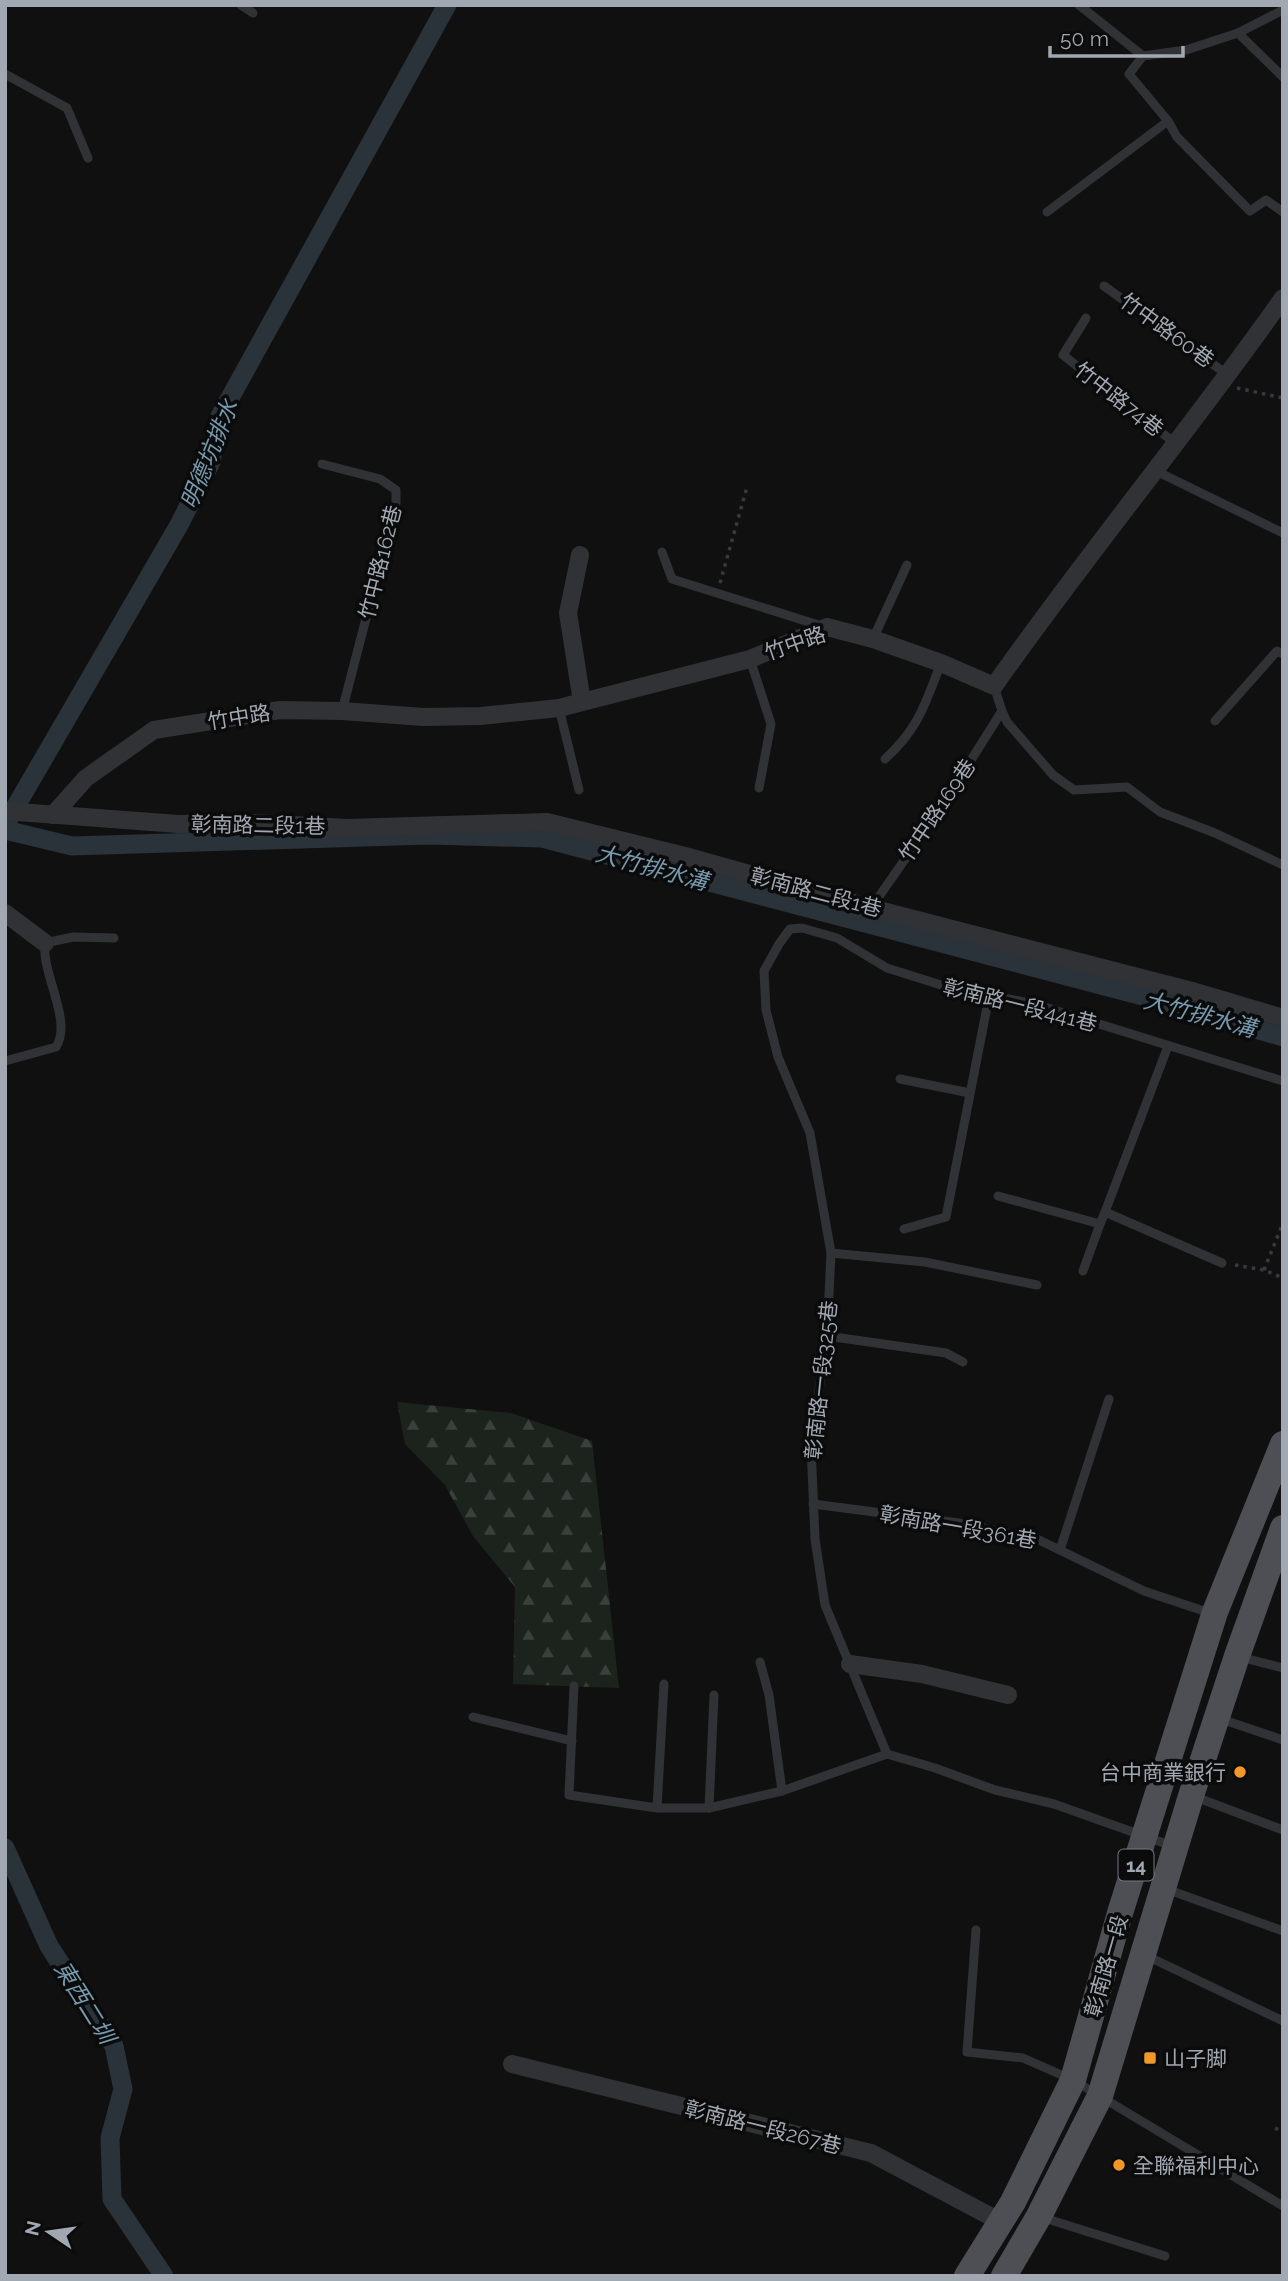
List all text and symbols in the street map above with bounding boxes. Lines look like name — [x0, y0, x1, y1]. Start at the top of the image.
scale bar — [1050, 14, 1183, 58]
text: 50 m — [1060, 26, 1109, 51]
street label: 竹中路60巷 — [1115, 288, 1219, 372]
street label: 竹中路74巷 — [1070, 357, 1168, 441]
water label: 明德坑排水 — [175, 395, 243, 512]
street label: 竹中路162巷 — [354, 502, 406, 622]
street label: 竹中路 — [761, 621, 829, 665]
street label: 竹中路 — [206, 700, 272, 734]
street label: 竹中路169巷 — [894, 754, 980, 866]
street label: 彰南路二段1巷 — [190, 811, 326, 839]
water label: 大竹排水溝 — [593, 839, 714, 896]
street label: 彰南路二段1巷 — [748, 862, 884, 922]
street label: 彰南路一段441巷 — [940, 974, 1100, 1036]
water label: 大竹排水溝 — [1141, 986, 1262, 1043]
street label: 彰南路一段325巷 — [800, 1299, 842, 1461]
street label: 彰南路一段361巷 — [878, 1501, 1038, 1553]
place label: 台中商業銀行 — [1100, 1760, 1226, 1785]
marker: 台中商業銀行 — [1232, 1764, 1248, 1780]
road number: 14 — [1118, 1850, 1154, 1881]
street label: 彰南路一段 — [1080, 1912, 1132, 2020]
water label: 東西二圳 — [49, 1956, 122, 2051]
place label: 山子脚 — [1164, 2046, 1227, 2071]
marker: 山子脚 — [1142, 2050, 1158, 2066]
street label: 彰南路一段267巷 — [682, 2095, 844, 2159]
place label: 全聯福利中心 — [1133, 2153, 1259, 2178]
marker: 全聯福利中心 — [1111, 2157, 1127, 2173]
north arrow — [14, 2197, 84, 2267]
text: N — [20, 2219, 45, 2238]

